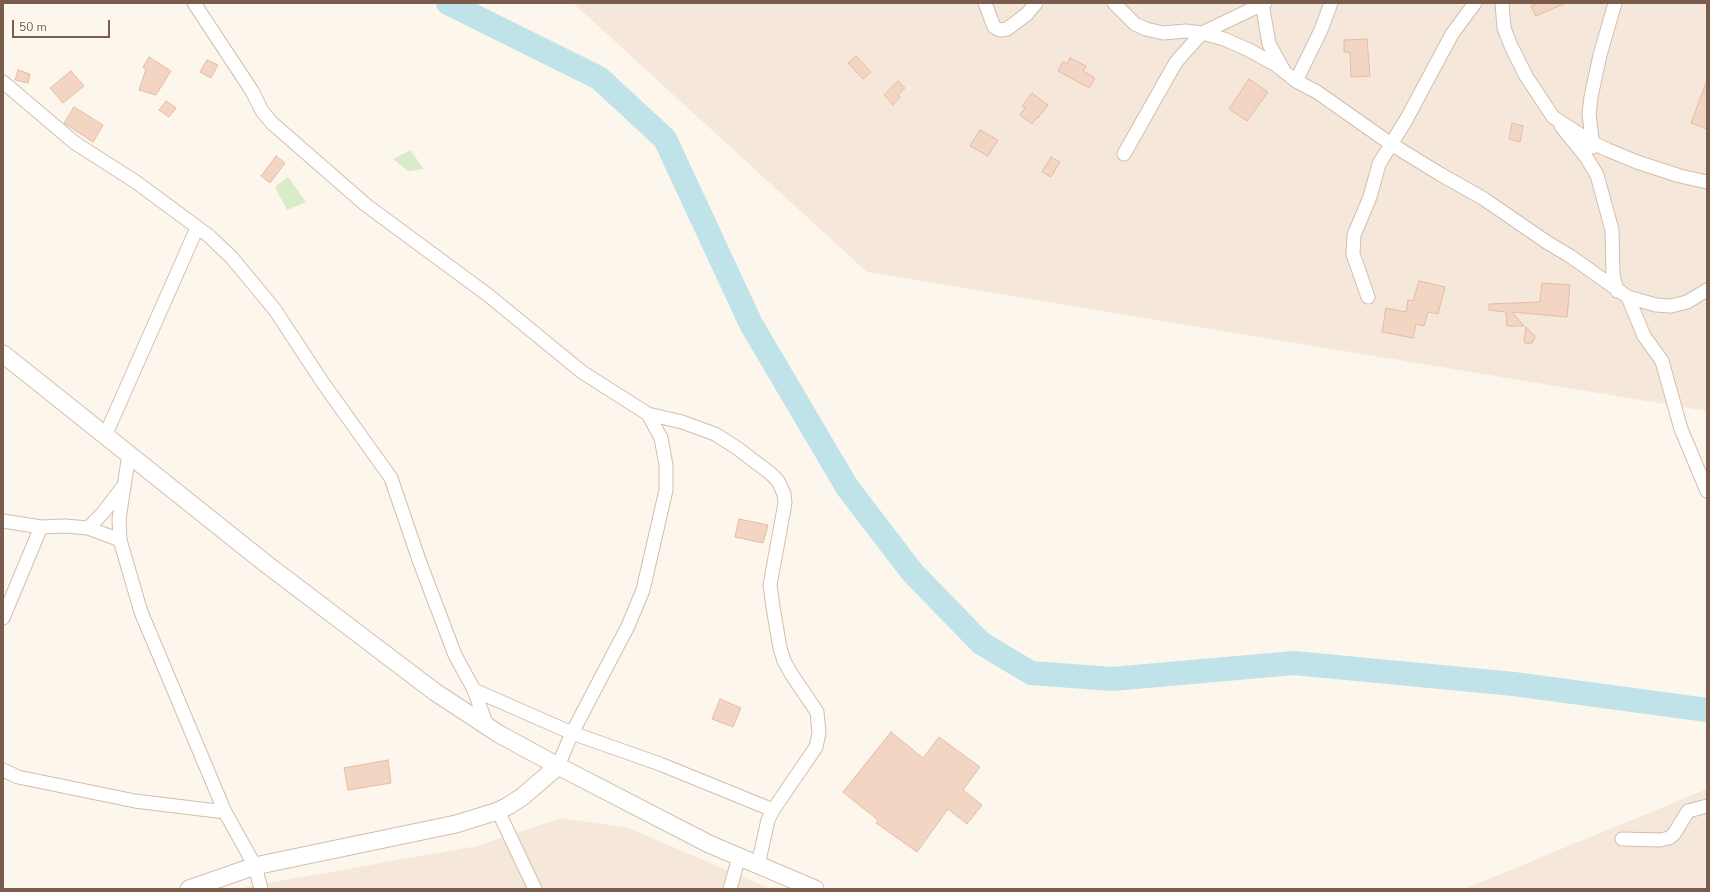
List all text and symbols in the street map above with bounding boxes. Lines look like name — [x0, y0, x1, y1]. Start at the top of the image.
scale bar — [14, 12, 112, 38]
text: 50 m — [19, 19, 47, 35]

